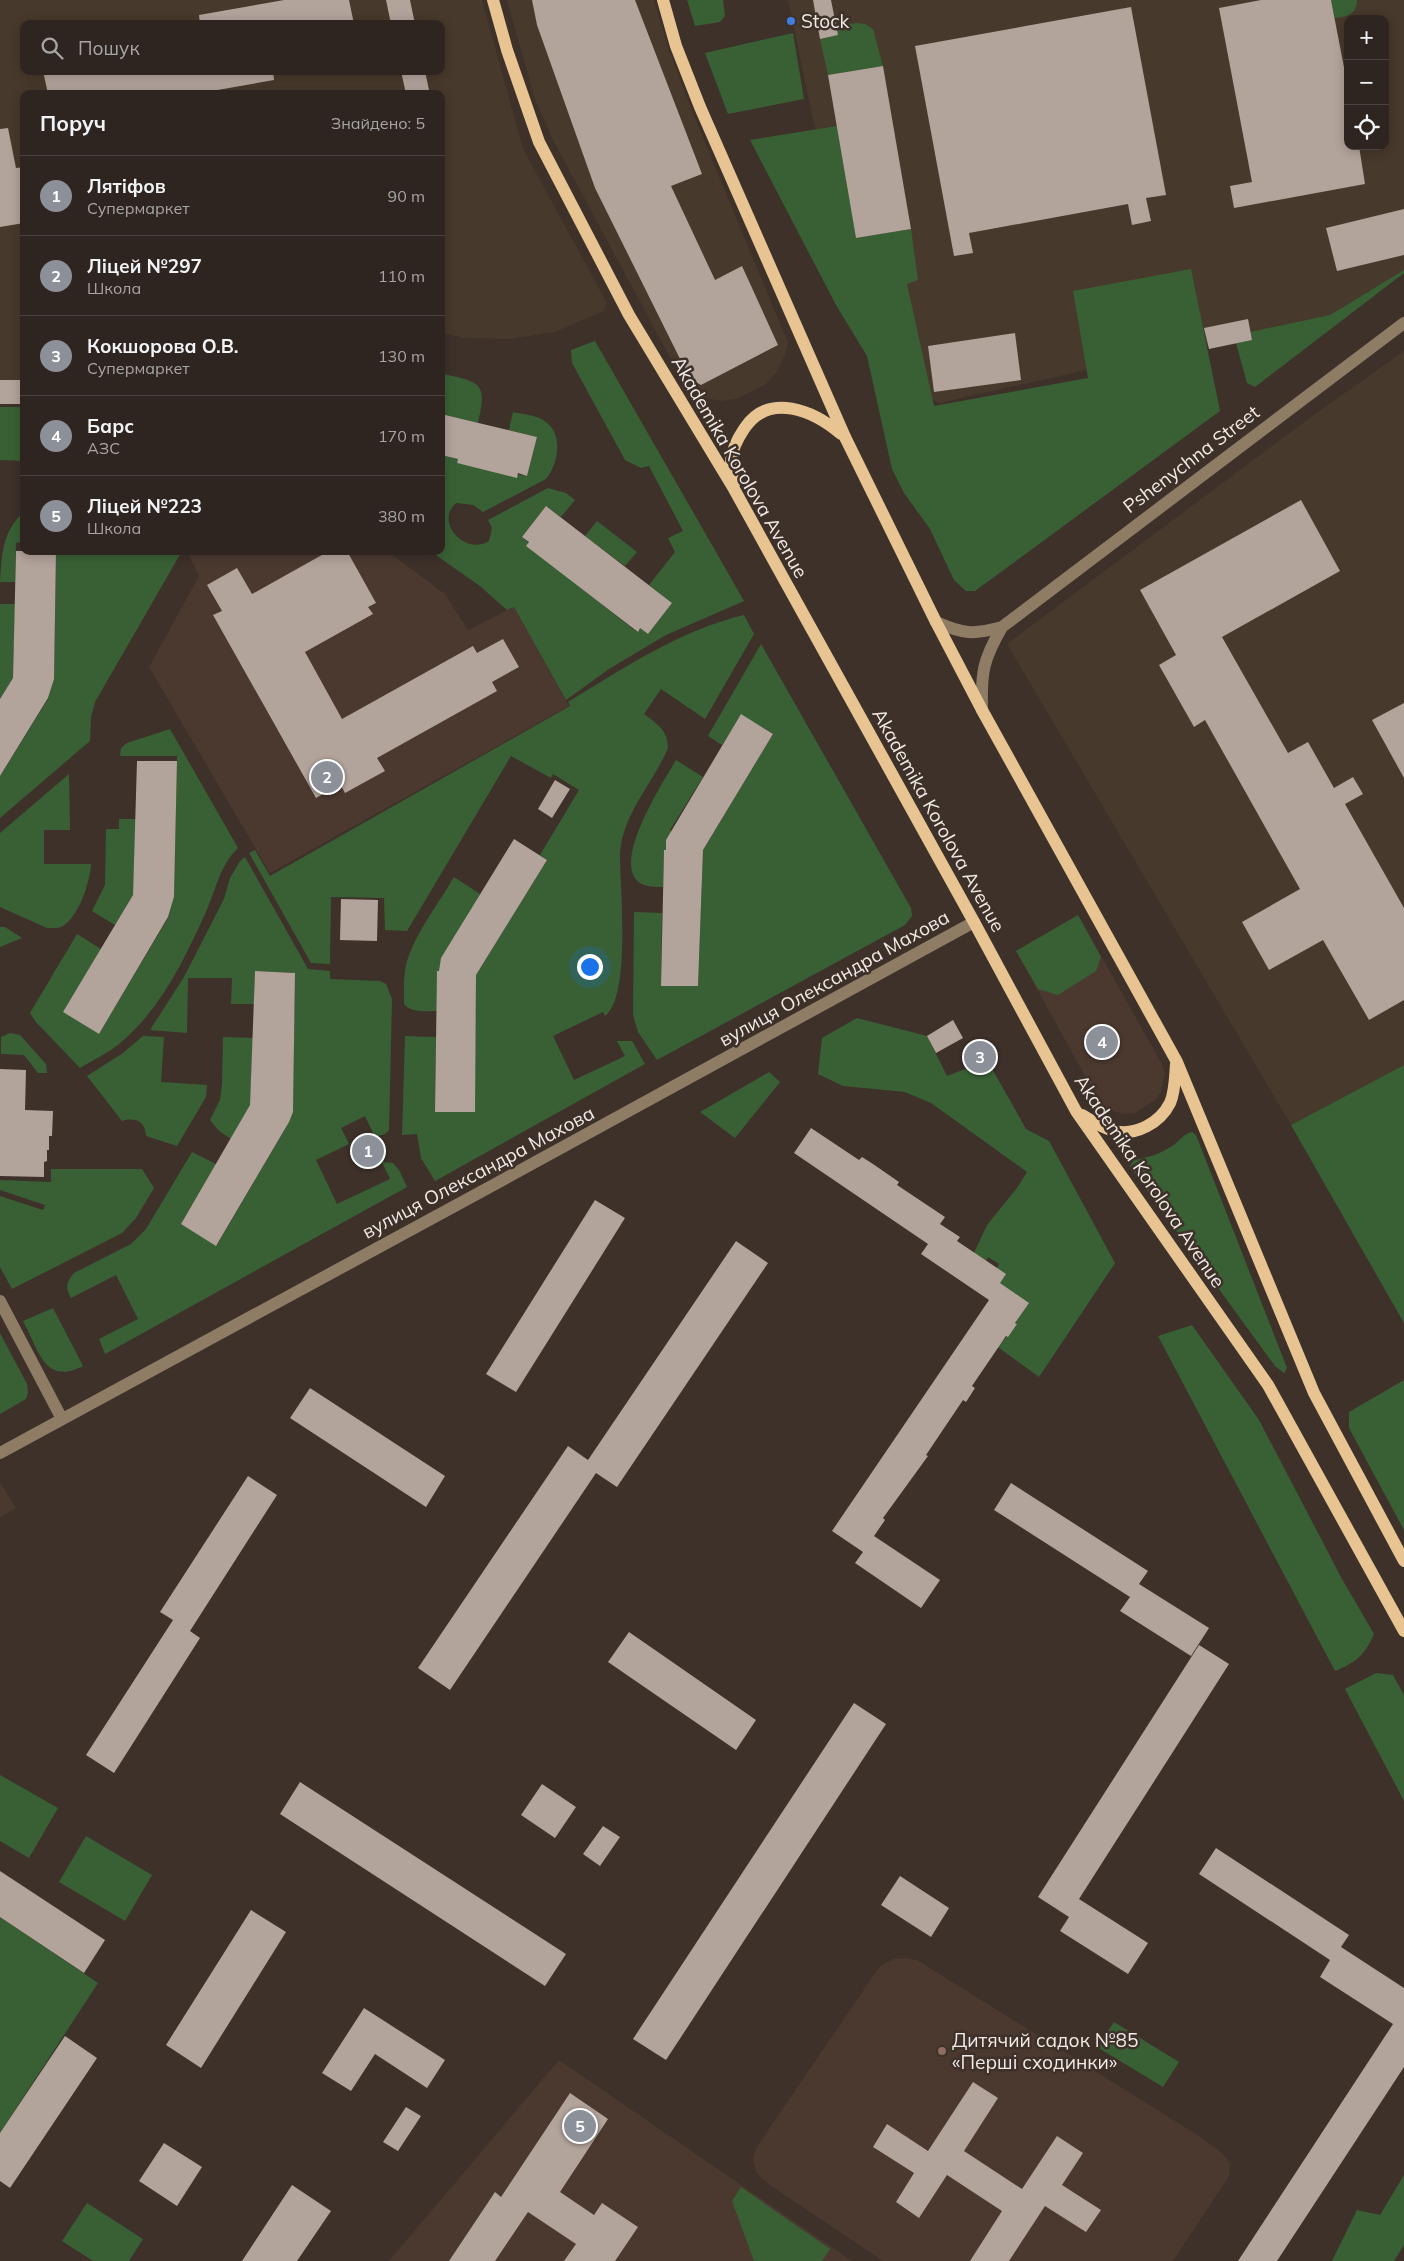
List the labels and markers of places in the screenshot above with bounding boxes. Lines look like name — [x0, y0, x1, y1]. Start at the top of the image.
place label: Stock — [801, 9, 850, 33]
marker: Stock — [785, 15, 797, 27]
pin: 2 — [311, 758, 343, 796]
pin: 4 — [1086, 1023, 1118, 1061]
pin: 3 — [964, 1038, 996, 1076]
pin: 1 — [352, 1132, 384, 1170]
place label: Дитячий садок №85 «Перші сходинки» — [952, 2028, 1138, 2074]
marker: Дитячий садок №85 «Перші сходинки» — [936, 2045, 948, 2057]
pin: 5 — [564, 2107, 596, 2145]

